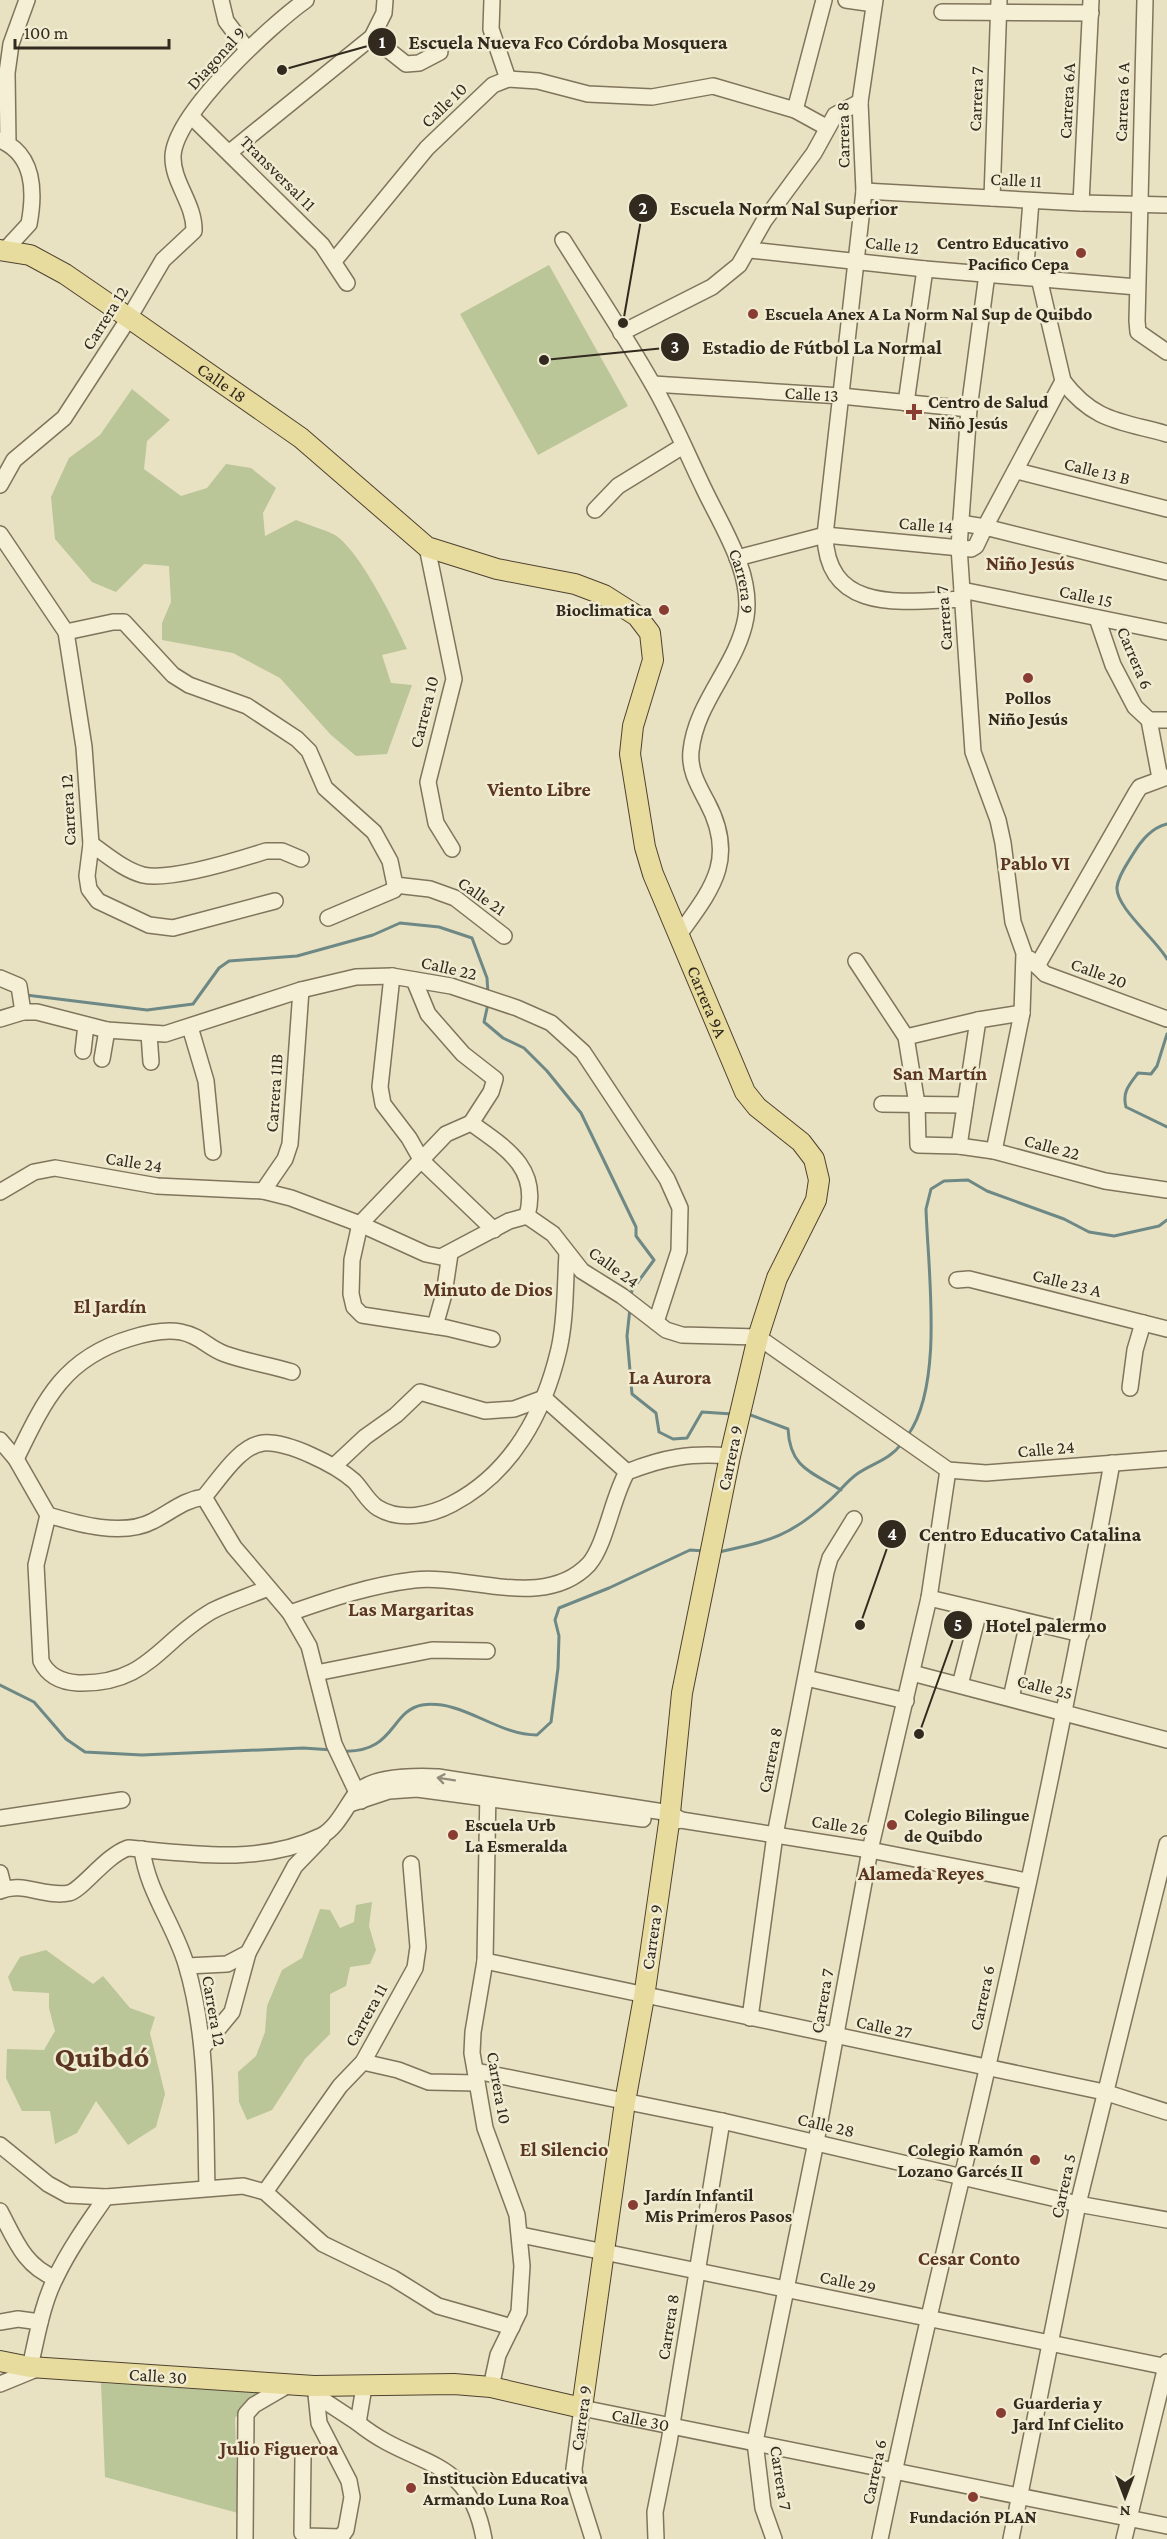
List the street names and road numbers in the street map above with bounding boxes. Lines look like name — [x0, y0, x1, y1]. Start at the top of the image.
street label: Diagonal 9 — [183, 22, 249, 94]
street label: Carrera 6 A — [1111, 61, 1133, 142]
street label: Carrera 6A — [1055, 62, 1079, 140]
street label: Carrera 7 — [965, 66, 987, 132]
street label: Calle 10 — [417, 78, 471, 132]
street label: Carrera 8 — [832, 102, 854, 168]
street label: Transversal 11 — [236, 131, 320, 215]
street label: Calle 11 — [990, 169, 1042, 191]
street label: Calle 12 — [864, 232, 920, 258]
street label: Carrera 12 — [78, 282, 132, 354]
street label: Calle 18 — [193, 359, 250, 407]
street label: Calle 13 — [784, 382, 839, 406]
street label: Calle 13 B — [1062, 453, 1132, 489]
street label: Calle 14 — [898, 513, 954, 537]
street label: Carrera 9 — [725, 546, 757, 614]
street label: Calle 15 — [1057, 581, 1115, 611]
street label: Carrera 7 — [932, 585, 956, 651]
street label: Carrera 6 — [1113, 624, 1157, 692]
street label: Carrera 10 — [405, 674, 443, 750]
street label: Carrera 12 — [56, 774, 80, 846]
street label: Calle 21 — [454, 872, 510, 920]
street label: Calle 22 — [419, 952, 479, 984]
street label: Calle 20 — [1068, 954, 1130, 992]
street label: Carrera 9A — [683, 963, 731, 1042]
street label: Carrera 11B — [261, 1053, 287, 1133]
street label: Calle 22 — [1022, 1130, 1082, 1164]
street label: Calle 24 — [104, 1148, 164, 1176]
street label: Calle 24 — [585, 1242, 643, 1292]
street label: Calle 23 A — [1030, 1265, 1104, 1301]
street label: Carrera 9 — [713, 1424, 747, 1492]
street label: Calle 24 — [1017, 1437, 1075, 1461]
street label: Calle 25 — [1015, 1670, 1075, 1704]
street label: Carrera 8 — [754, 1725, 786, 1795]
street label: Calle 26 — [810, 1811, 870, 1839]
street label: Carrera 9 — [637, 1903, 667, 1971]
street label: Carrera 6 — [965, 1964, 999, 2032]
street label: Carrera 7 — [806, 1967, 838, 2035]
street label: Carrera 12 — [198, 1974, 230, 2048]
street label: Carrera 11 — [341, 1980, 391, 2050]
street label: Calle 27 — [854, 2011, 914, 2043]
street label: Carrera 10 — [483, 2050, 515, 2126]
street label: Calle 28 — [796, 2109, 856, 2141]
street label: Carrera 5 — [1046, 2152, 1080, 2220]
street label: Calle 29 — [818, 2266, 878, 2298]
street label: Carrera 8 — [653, 2293, 683, 2361]
street label: Calle 30 — [128, 2364, 188, 2388]
street label: Carrera 9 — [566, 2384, 596, 2452]
street label: Calle 30 — [610, 2404, 671, 2435]
street label: Carrera 6 — [857, 2438, 891, 2506]
street label: Carrera 7 — [766, 2444, 796, 2512]

